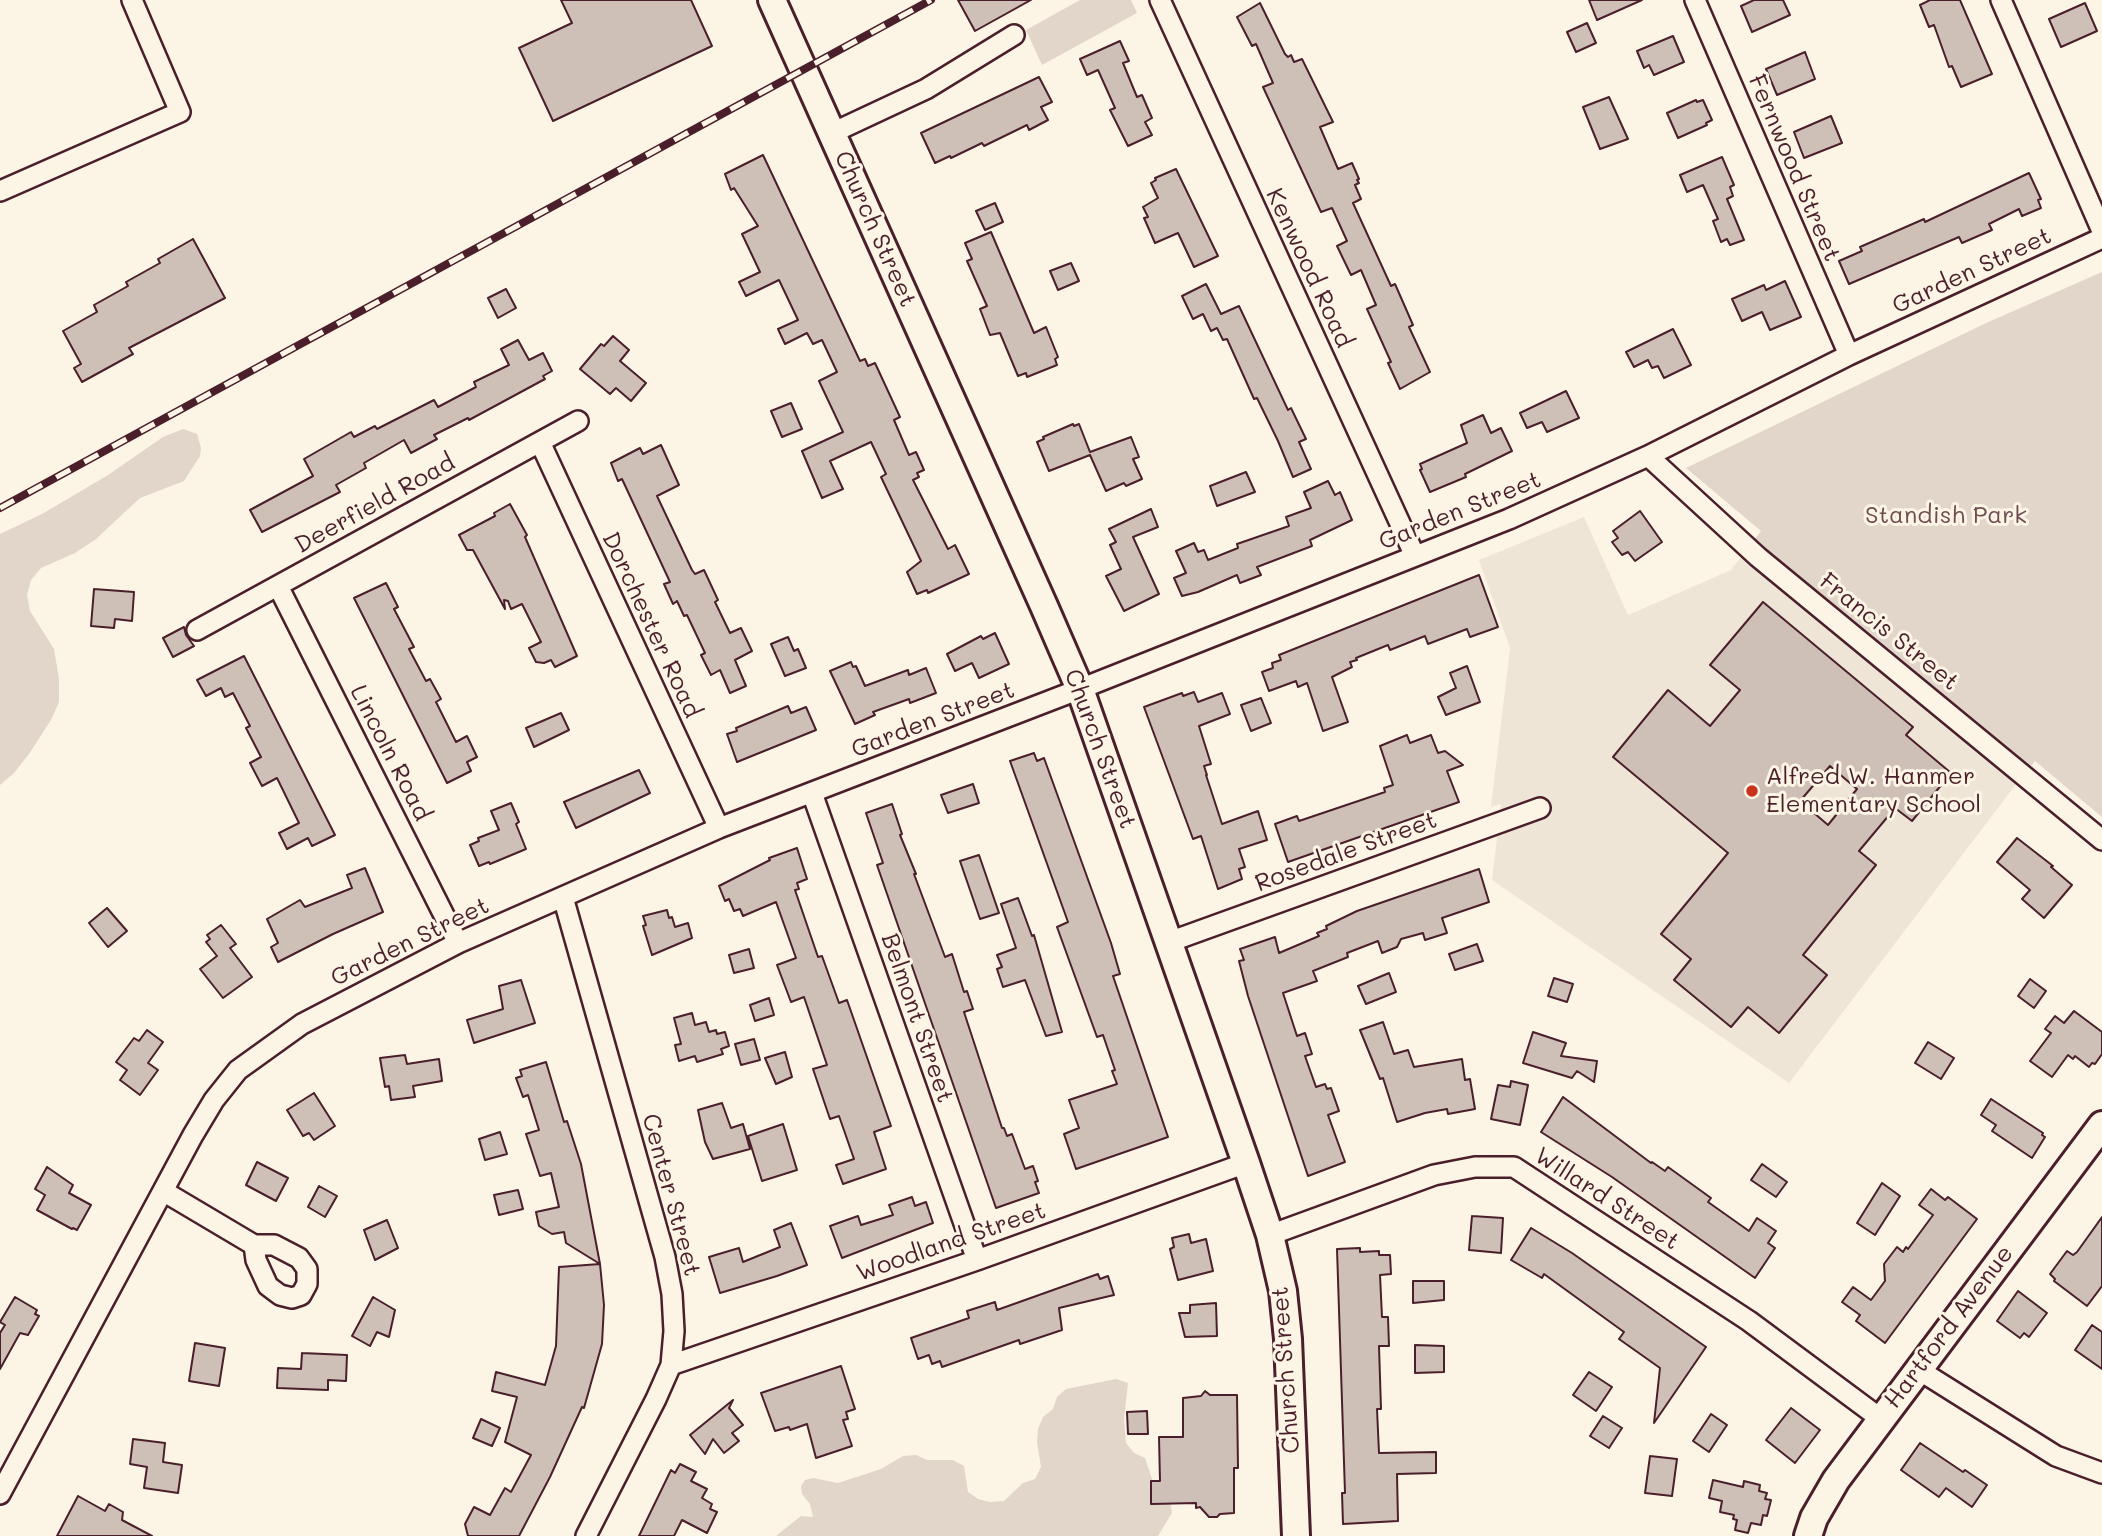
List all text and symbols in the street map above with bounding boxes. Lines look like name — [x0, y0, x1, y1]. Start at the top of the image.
street label: Fernwood Street — [1742, 70, 1846, 266]
street label: Church Street — [828, 147, 922, 311]
street label: Kenwood Road — [1260, 184, 1358, 352]
street label: Garden Street — [1888, 222, 2056, 320]
street label: Deerfield Road — [290, 448, 460, 560]
street label: Garden Street — [1375, 465, 1545, 557]
park label: Standish Park — [1865, 502, 2027, 530]
street label: Dorchester Road — [595, 527, 707, 723]
street label: Francis Street — [1814, 567, 1964, 697]
street label: Church Street — [1058, 665, 1142, 833]
street label: Garden Street — [847, 676, 1019, 764]
street label: Lincoln Road — [343, 680, 437, 826]
place label: Alfred W. Hanmer Elementary School — [1766, 763, 1981, 819]
marker: Alfred W. Hanmer Elementary School — [1744, 783, 1760, 799]
street label: Rosedale Street — [1251, 806, 1441, 898]
street label: Garden Street — [326, 891, 494, 993]
street label: Belmont Street — [875, 930, 959, 1106]
street label: Center Street — [636, 1111, 706, 1279]
street label: Willard Street — [1529, 1142, 1685, 1256]
street label: Woodland Street — [853, 1196, 1049, 1288]
street label: Hartford Avenue — [1878, 1240, 2020, 1414]
street label: Church Street — [1266, 1285, 1306, 1455]

